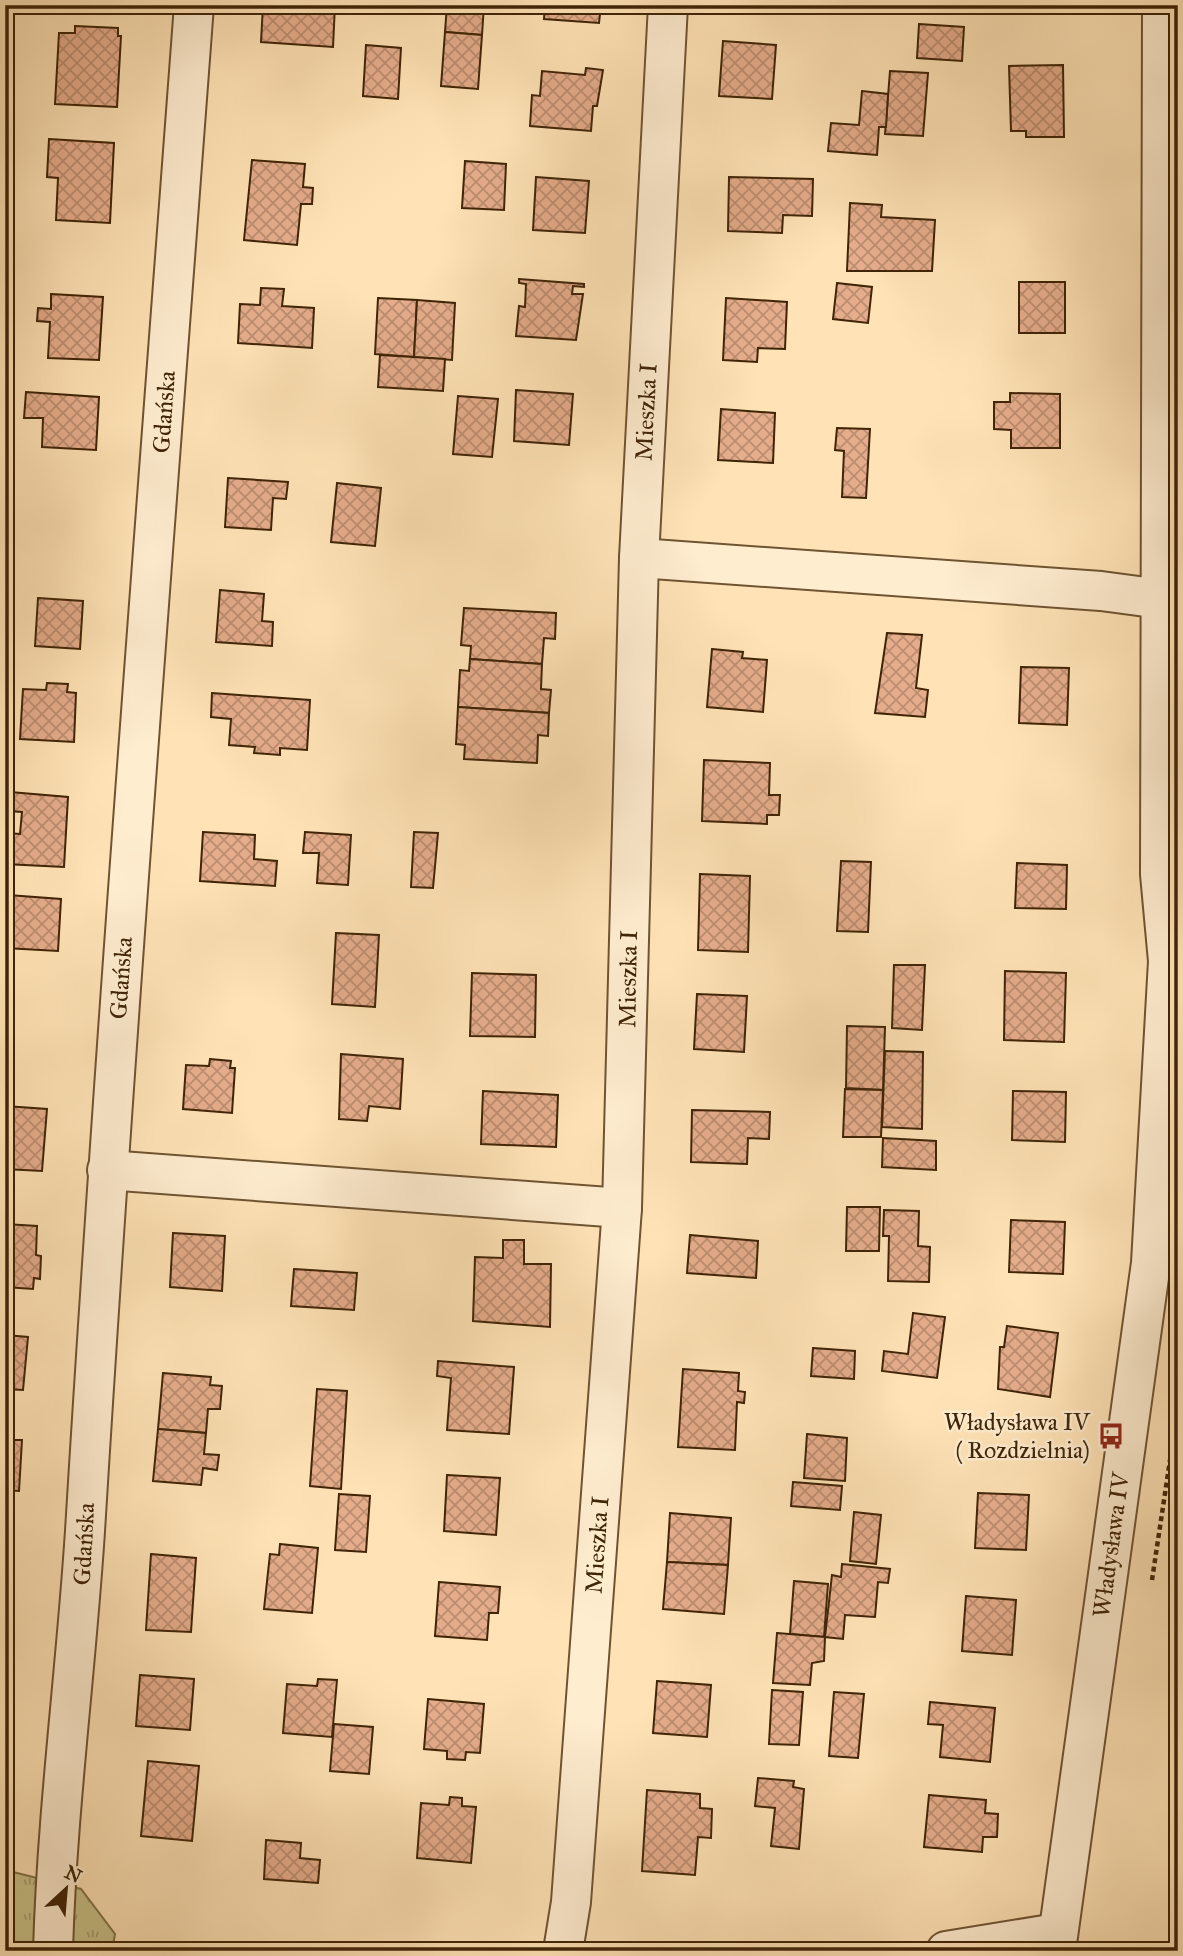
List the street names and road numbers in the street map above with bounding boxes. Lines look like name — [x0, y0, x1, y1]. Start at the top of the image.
street label: Mieszka I — [628, 362, 664, 462]
street label: Gdańska — [146, 369, 182, 454]
street label: Mieszka I — [612, 930, 644, 1028]
street label: Gdańska — [103, 935, 139, 1020]
street label: Władysława IV — [1086, 1469, 1136, 1619]
street label: Mieszka I — [579, 1495, 615, 1595]
street label: Gdańska — [67, 1501, 101, 1586]

